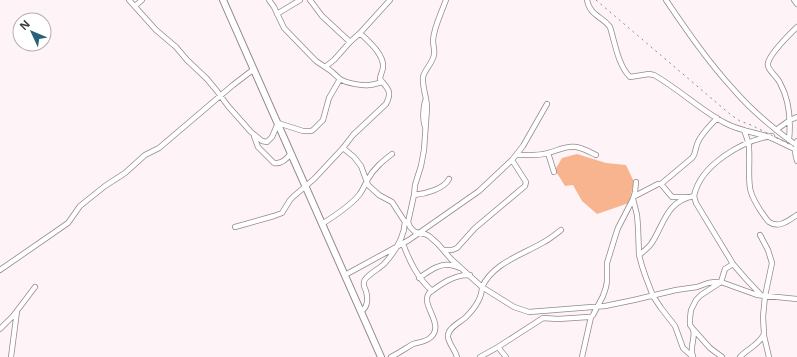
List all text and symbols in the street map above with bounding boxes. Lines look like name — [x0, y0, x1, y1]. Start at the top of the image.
north arrow — [12, 12, 52, 52]
text: N — [16, 16, 33, 33]

